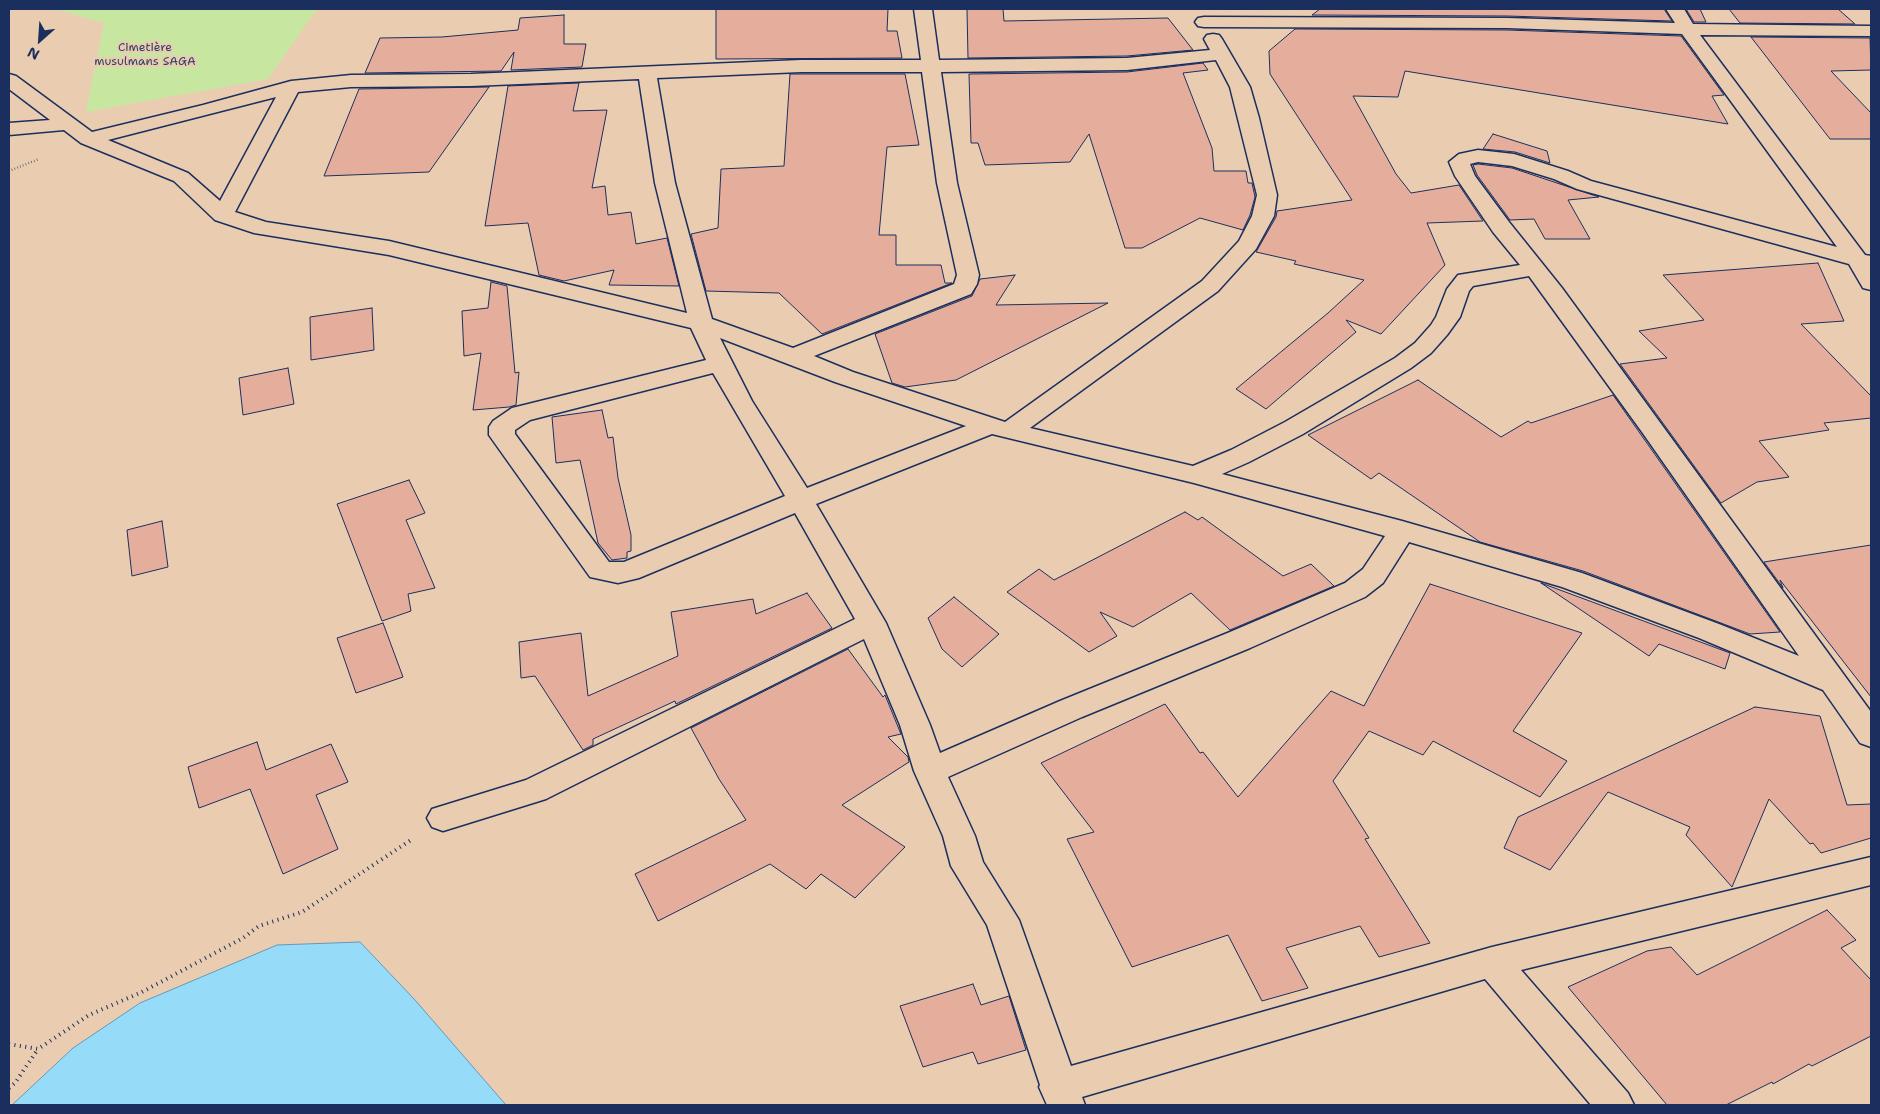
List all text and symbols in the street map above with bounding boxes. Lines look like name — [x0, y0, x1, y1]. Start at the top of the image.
north arrow — [15, 15, 65, 65]
park label: Cimetière musulmans SAGA — [94, 41, 196, 69]
text: N — [24, 43, 42, 64]

